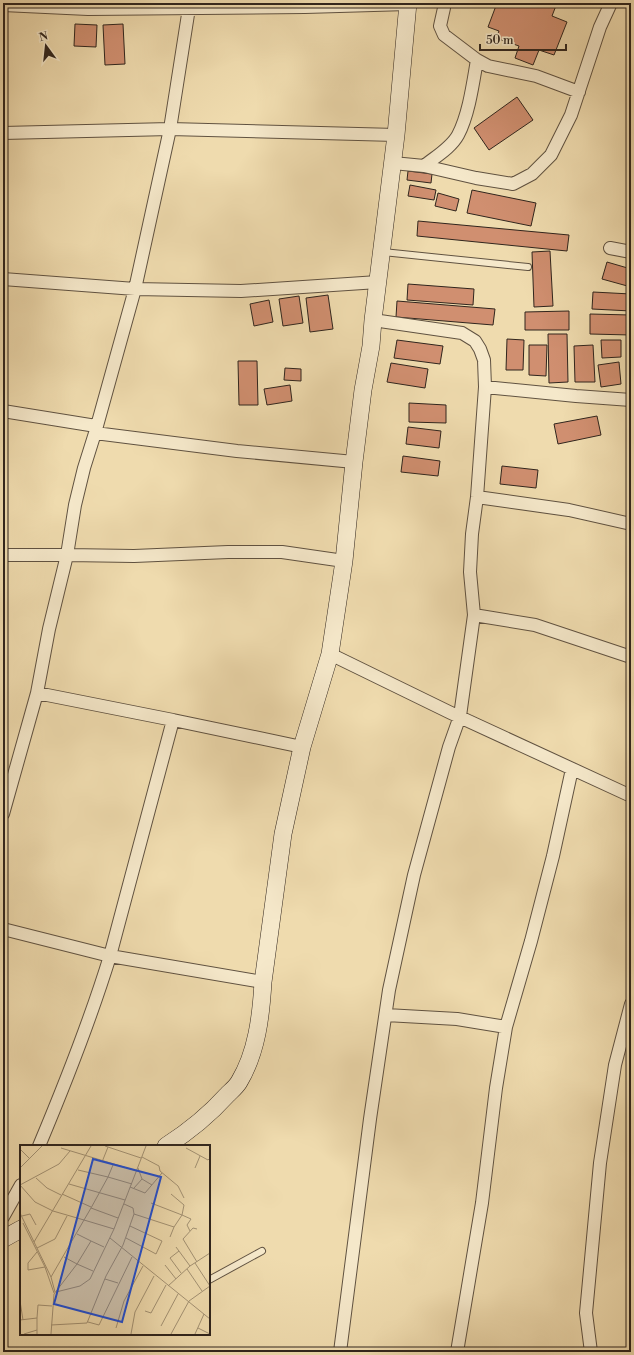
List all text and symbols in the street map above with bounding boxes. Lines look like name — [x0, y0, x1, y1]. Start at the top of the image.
north arrow — [26, 26, 66, 66]
scale bar — [480, 26, 566, 52]
text: N — [38, 29, 50, 45]
text: 50 m — [486, 33, 514, 48]
inset map — [20, 1145, 210, 1335]

